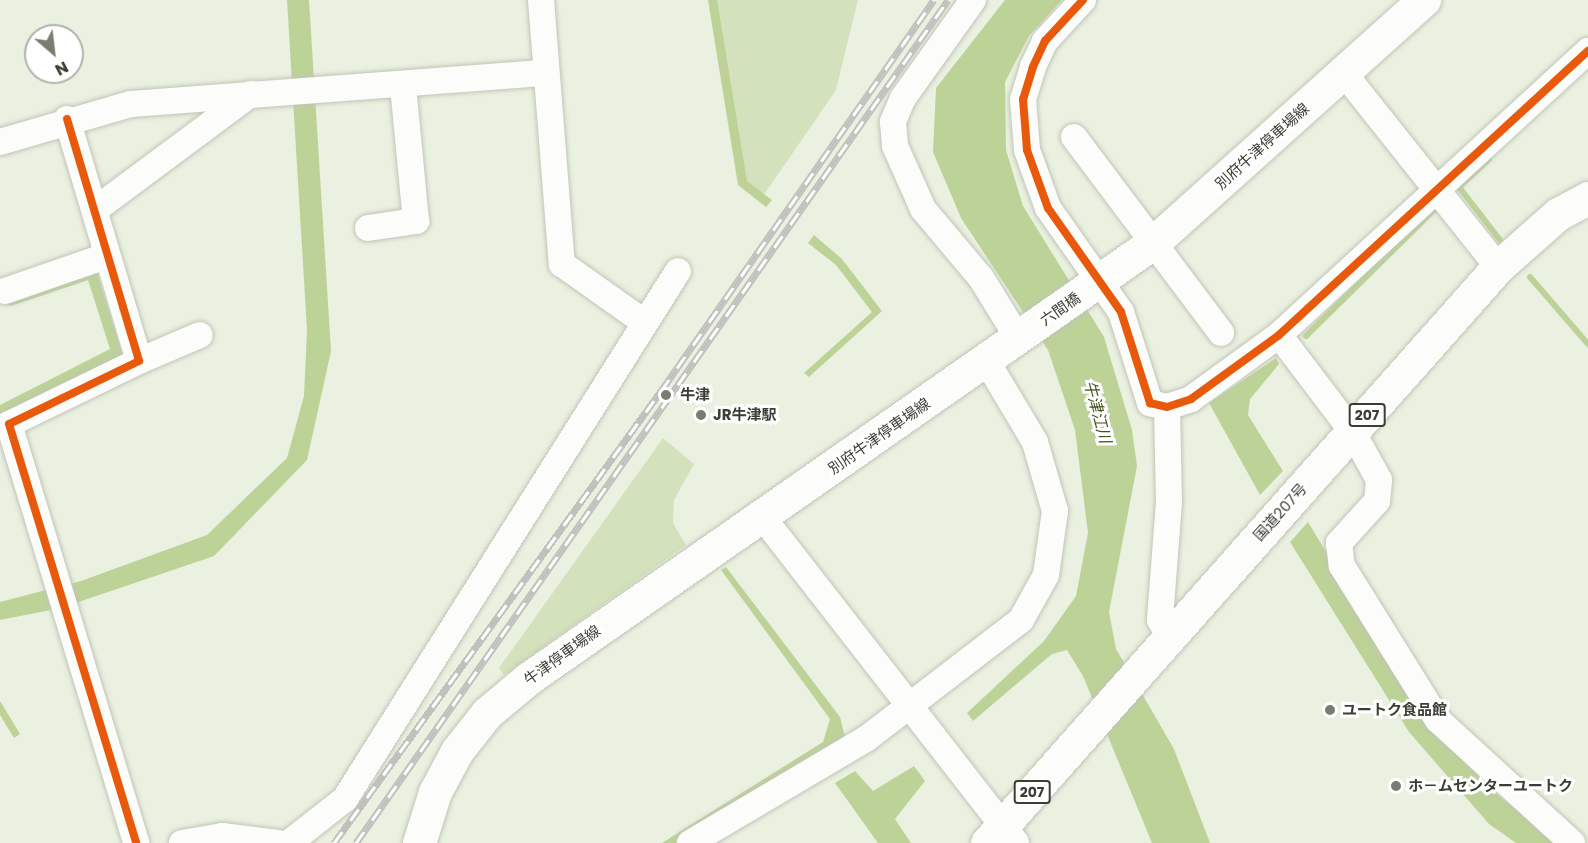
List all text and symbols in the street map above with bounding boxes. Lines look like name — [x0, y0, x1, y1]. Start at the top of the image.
north arrow — [24, 24, 84, 84]
text: N — [51, 56, 72, 82]
street label: 別府牛津停車場線 — [1211, 99, 1313, 193]
street label: 六間橋 — [1036, 289, 1084, 329]
water label: 牛津江川 — [1079, 379, 1115, 445]
marker: 牛津 — [657, 386, 675, 404]
place label: 牛津 — [680, 386, 710, 404]
street label: 別府牛津停車場線 — [825, 394, 933, 478]
road number: 207 — [1348, 404, 1386, 426]
place label: JR牛津駅 — [713, 406, 776, 424]
marker: JR牛津駅 — [694, 408, 708, 422]
street label: 国道207号 — [1249, 480, 1311, 544]
street label: 牛津停車場線 — [520, 621, 604, 689]
place label: ユートク食品館 — [1342, 701, 1447, 719]
marker: ユートク食品館 — [1323, 703, 1337, 717]
place label: ホ－ムセンターユートク — [1408, 777, 1573, 795]
marker: ホ－ムセンターユートク — [1389, 779, 1403, 793]
road number: 207 — [1012, 781, 1052, 803]

